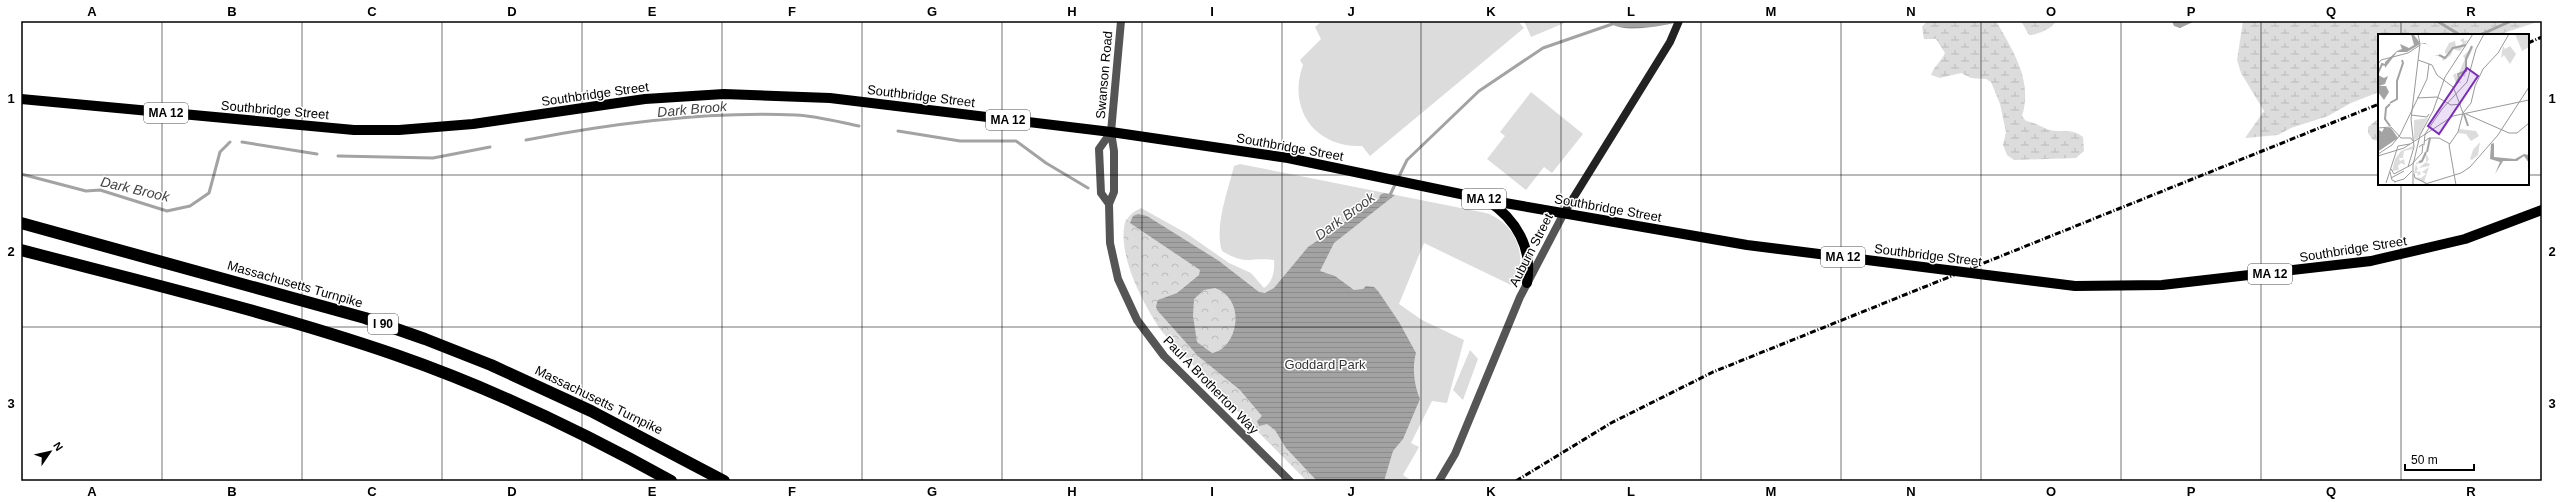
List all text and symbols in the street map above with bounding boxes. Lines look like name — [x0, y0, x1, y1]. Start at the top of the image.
text: A — [87, 4, 97, 19]
text: B — [227, 4, 237, 19]
text: C — [367, 4, 377, 19]
text: D — [507, 4, 517, 19]
text: E — [648, 4, 657, 19]
text: F — [788, 4, 796, 19]
text: G — [927, 4, 937, 19]
text: H — [1067, 4, 1077, 19]
text: I — [1210, 4, 1214, 19]
text: J — [1347, 4, 1355, 19]
text: K — [1486, 4, 1496, 19]
text: L — [1627, 4, 1635, 19]
text: M — [1766, 4, 1776, 19]
text: N — [1906, 4, 1916, 19]
text: O — [2046, 4, 2056, 19]
text: P — [2187, 4, 2196, 19]
text: Q — [2326, 4, 2336, 19]
text: R — [2466, 4, 2476, 19]
street label: Swanson Road — [1093, 30, 1115, 120]
inset map — [2378, 34, 2529, 185]
street label: Southbridge Street — [540, 79, 650, 109]
street label: Southbridge Street — [866, 82, 976, 110]
text: 1 — [7, 91, 15, 106]
text: 1 — [2548, 91, 2556, 106]
street label: Southbridge Street — [220, 98, 330, 122]
water label: Dark Brook — [656, 98, 729, 120]
road number: MA 12 — [144, 103, 188, 123]
road number: MA 12 — [986, 110, 1030, 130]
street label: Southbridge Street — [1235, 130, 1345, 164]
water label: Dark Brook — [99, 173, 172, 205]
water label: Dark Brook — [1312, 188, 1379, 243]
road number: MA 12 — [1462, 189, 1506, 209]
street label: Southbridge Street — [1553, 191, 1663, 225]
street label: Auburn Street — [1506, 211, 1556, 289]
street label: Southbridge Street — [2298, 233, 2408, 265]
street label: Southbridge Street — [1873, 241, 1983, 269]
text: 2 — [7, 244, 15, 259]
text: 2 — [2548, 244, 2556, 259]
road number: MA 12 — [1821, 247, 1865, 267]
street label: Massachusetts Turnpike — [226, 257, 364, 311]
road number: MA 12 — [2248, 264, 2292, 284]
road number: I 90 — [368, 314, 398, 334]
street label: Paul A Brotherton Way — [1160, 333, 1262, 437]
park label: Goddard Park — [1285, 357, 1366, 372]
street label: Massachusetts Turnpike — [533, 363, 665, 437]
text: 3 — [7, 396, 15, 411]
text: 3 — [2548, 396, 2556, 411]
north arrow — [30, 432, 70, 472]
text: N — [51, 440, 66, 453]
scale bar — [2405, 446, 2474, 472]
text: 50 m — [2411, 453, 2438, 467]
text: A — [87, 484, 97, 499]
text: B — [227, 484, 237, 499]
text: C — [367, 484, 377, 499]
text: D — [507, 484, 517, 499]
text: E — [648, 484, 657, 499]
text: F — [788, 484, 796, 499]
text: G — [927, 484, 937, 499]
text: H — [1067, 484, 1077, 499]
text: I — [1210, 484, 1214, 499]
text: J — [1347, 484, 1355, 499]
text: K — [1486, 484, 1496, 499]
text: L — [1627, 484, 1635, 499]
text: M — [1766, 484, 1776, 499]
text: N — [1906, 484, 1916, 499]
text: O — [2046, 484, 2056, 499]
text: P — [2187, 484, 2196, 499]
text: Q — [2326, 484, 2336, 499]
text: R — [2466, 484, 2476, 499]

